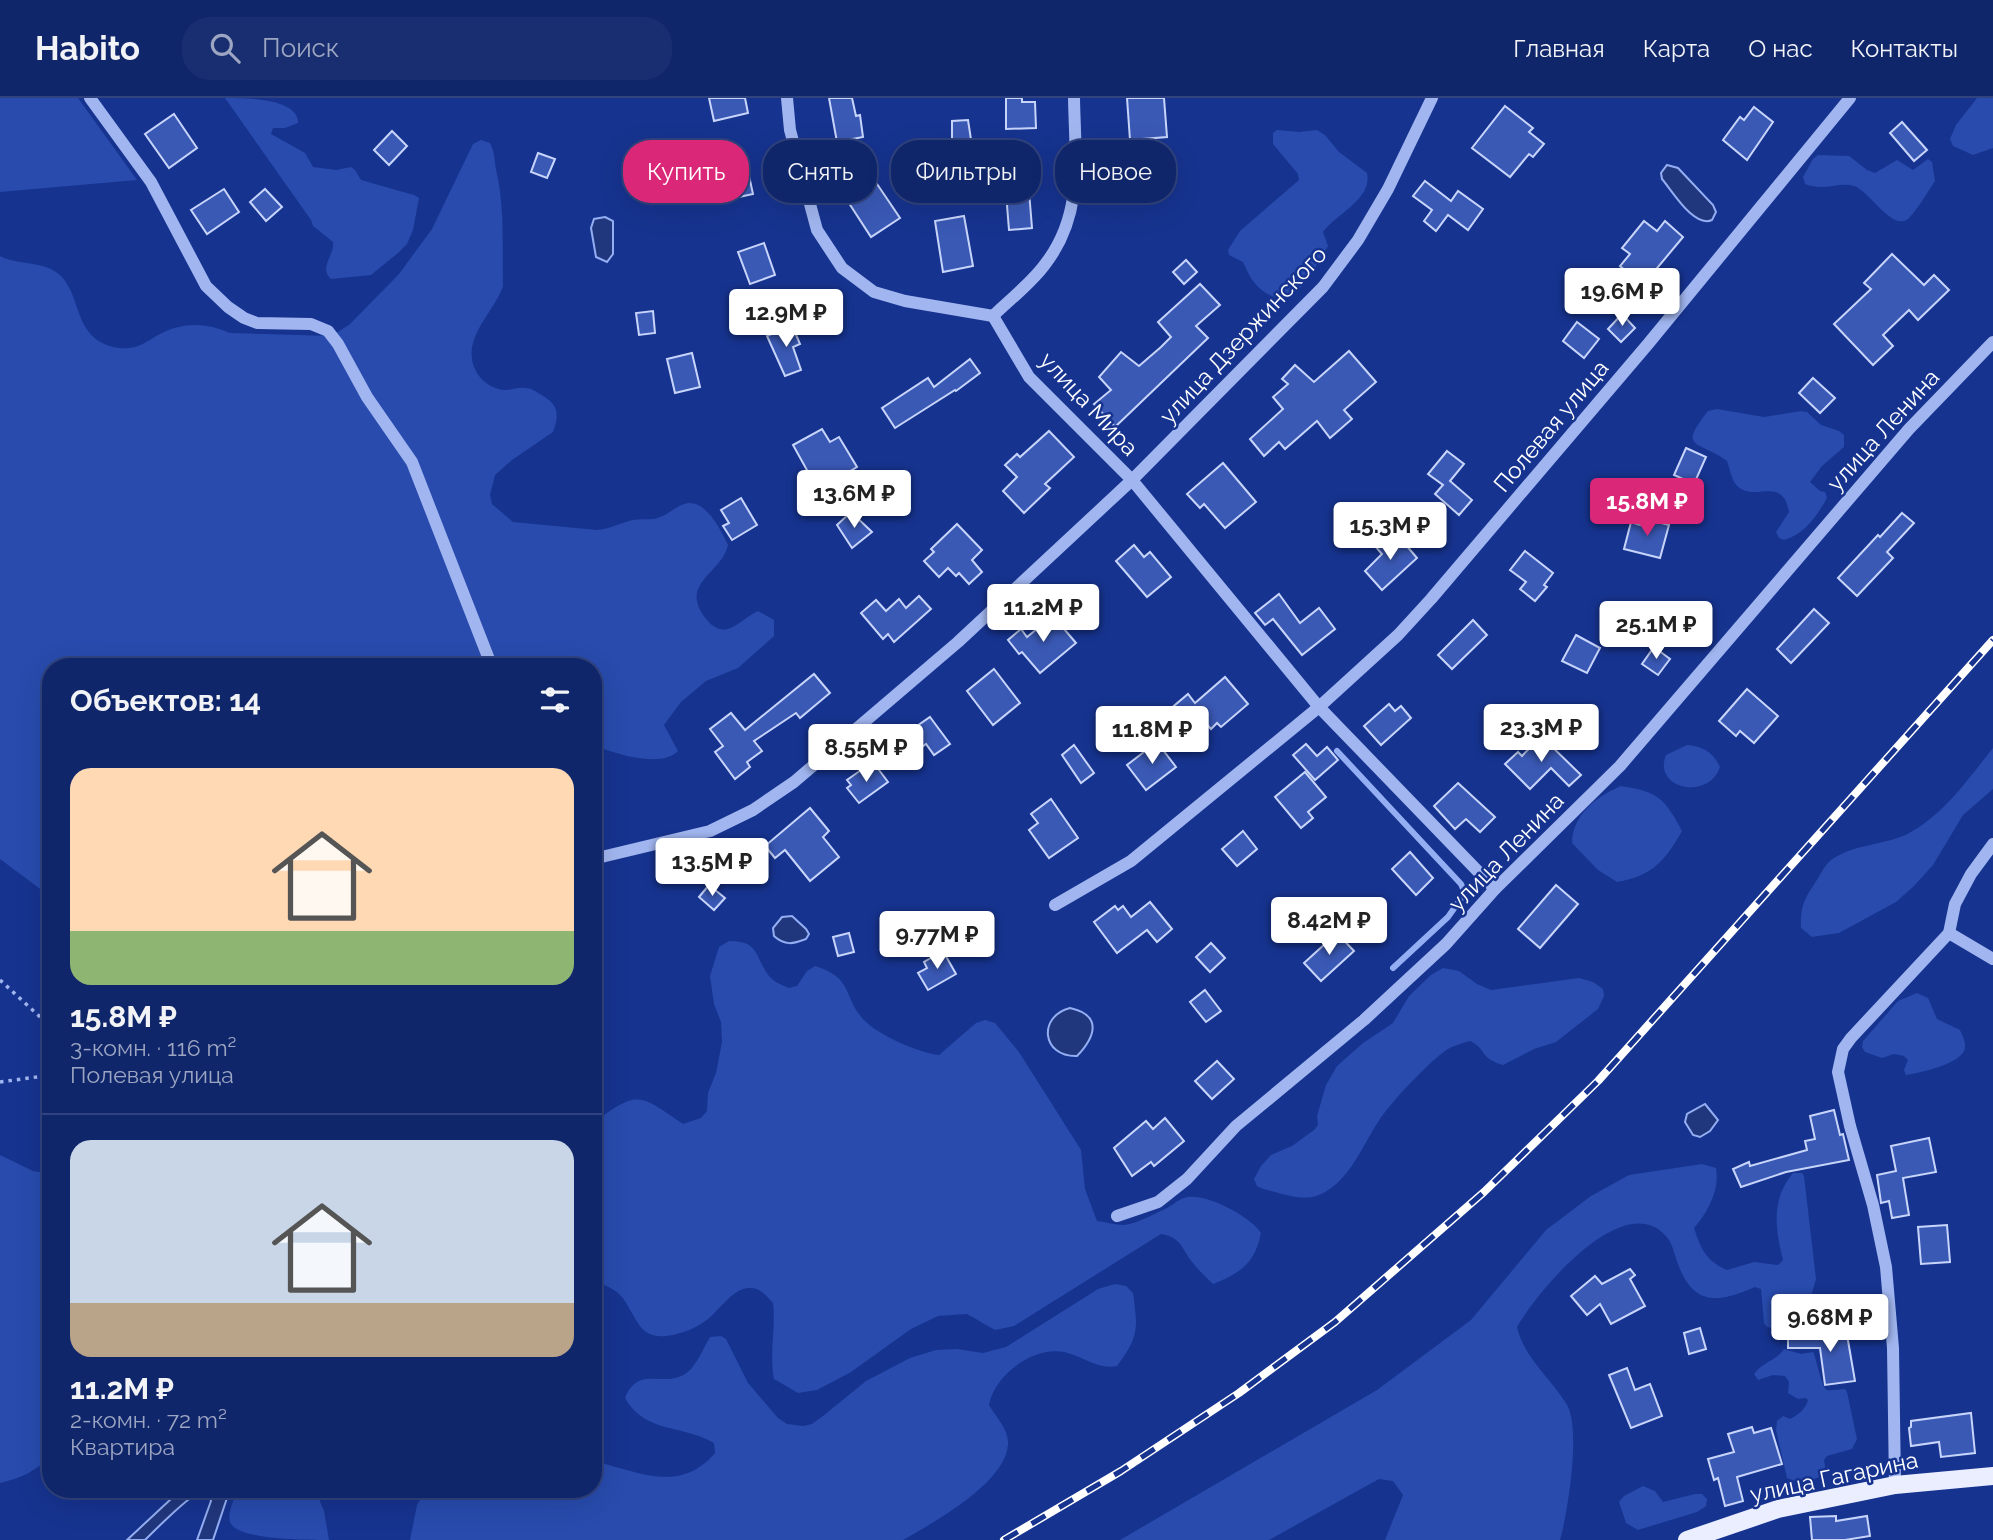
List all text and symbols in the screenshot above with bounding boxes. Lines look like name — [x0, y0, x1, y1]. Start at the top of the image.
search box — [182, 17, 672, 80]
text: Habito — [35, 29, 140, 68]
icon: search — [206, 29, 244, 67]
text: Поиск — [262, 33, 339, 63]
text: Главная — [1513, 34, 1605, 63]
text: Карта — [1643, 34, 1710, 63]
text: О нас — [1748, 34, 1813, 63]
text: Контакты — [1851, 34, 1958, 63]
chip: Купить — [623, 140, 749, 203]
chip: Снять — [763, 140, 877, 203]
chip: Фильтры — [891, 140, 1041, 203]
chip: Новое — [1055, 140, 1176, 203]
street label: улица Дзержинского — [1154, 241, 1332, 429]
pin: 19.6M ₽ — [1557, 268, 1687, 328]
text: 19.6M ₽ — [1581, 277, 1663, 304]
pin: 12.9M ₽ — [721, 289, 851, 349]
text: 12.9M ₽ — [745, 298, 827, 325]
street label: улица Мира — [1035, 346, 1144, 461]
street label: Полевая улица — [1488, 354, 1614, 497]
street label: улица Ленина — [1821, 363, 1944, 496]
pin: 13.6M ₽ — [789, 470, 919, 530]
pin: 15.8M ₽ — [1582, 478, 1712, 538]
text: 13.6M ₽ — [813, 479, 895, 506]
text: 15.8M ₽ — [1606, 487, 1688, 514]
pin: 15.3M ₽ — [1325, 503, 1455, 562]
text: 15.3M ₽ — [1350, 511, 1430, 538]
pin: 11.2M ₽ — [978, 584, 1108, 644]
text: 11.2M ₽ — [1003, 593, 1083, 620]
pin: 25.1M ₽ — [1591, 602, 1721, 661]
text: 25.1M ₽ — [1615, 610, 1697, 637]
icon: filters — [536, 681, 574, 719]
text: Объектов: 14 — [70, 683, 261, 718]
pin: 23.3M ₽ — [1476, 704, 1606, 764]
pin: 11.8M ₽ — [1087, 706, 1217, 766]
text: 23.3M ₽ — [1500, 713, 1582, 740]
text: 11.8M ₽ — [1112, 715, 1192, 742]
pin: 8.55M ₽ — [801, 724, 931, 784]
text: 8.55M ₽ — [824, 733, 908, 760]
street label: улица Ленина — [1442, 787, 1569, 916]
icon: home — [259, 813, 385, 939]
pin: 13.5M ₽ — [647, 838, 777, 898]
text: 13.5M ₽ — [672, 847, 752, 874]
pin: 8.42M ₽ — [1264, 898, 1394, 957]
text: 8.42M ₽ — [1287, 906, 1371, 933]
pin: 9.77M ₽ — [872, 912, 1002, 971]
text: 9.77M ₽ — [896, 920, 979, 947]
text: 15.8M ₽ — [70, 999, 177, 1034]
text: 3-комн. · 116 m² — [70, 1034, 236, 1061]
text: Полевая улица — [70, 1061, 234, 1088]
icon: home — [259, 1185, 385, 1311]
pin: 9.68M ₽ — [1765, 1294, 1895, 1354]
text: 9.68M ₽ — [1787, 1303, 1873, 1330]
text: 11.2M ₽ — [70, 1371, 174, 1406]
text: 2-комн. · 72 m² — [70, 1406, 227, 1433]
text: Квартира — [70, 1433, 175, 1460]
street label: улица Гагарина — [1747, 1446, 1920, 1507]

